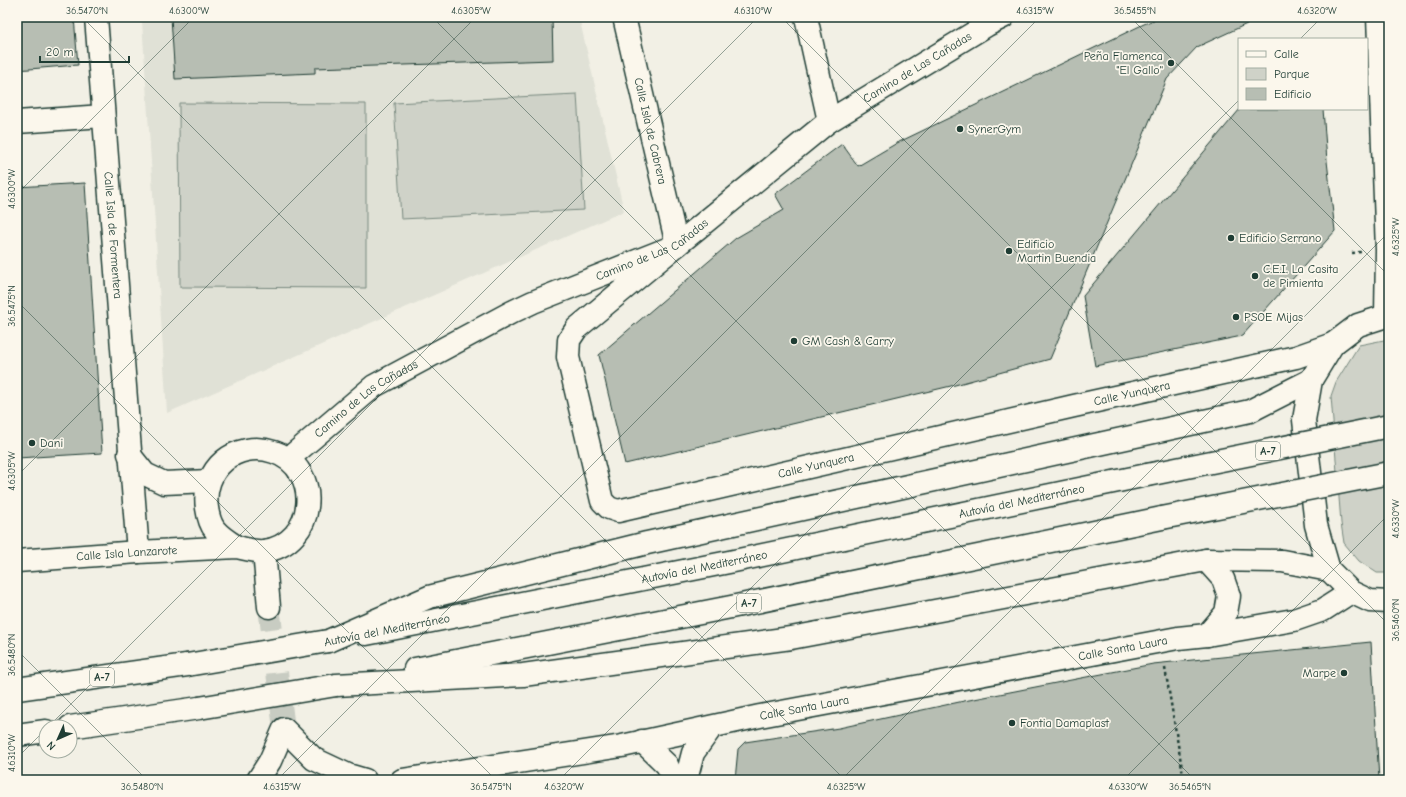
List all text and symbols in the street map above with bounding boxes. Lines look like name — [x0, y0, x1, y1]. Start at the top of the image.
text: 36.5470°N — [66, 5, 108, 17]
text: 4.6300°W — [169, 5, 209, 17]
text: 4.6305°W — [451, 5, 491, 17]
text: 4.6310°W — [734, 5, 772, 17]
text: 4.6315°W — [1016, 5, 1054, 17]
text: 36.5455°N — [1114, 5, 1156, 17]
text: 4.6320°W — [1297, 5, 1337, 17]
street label: Camino de Las Cañadas — [860, 29, 974, 106]
scale bar — [40, 38, 129, 64]
legend — [1238, 38, 1368, 110]
text: 20 m — [46, 45, 74, 59]
text: Calle — [1274, 47, 1299, 61]
place label: Peña Flamenca "El Gallo" — [1084, 49, 1163, 77]
marker: Peña Flamenca "El Gallo" — [1166, 58, 1176, 68]
text: Parque — [1274, 67, 1309, 81]
street label: Calle Isla de Cabrera — [631, 76, 670, 186]
text: Edificio — [1274, 87, 1311, 101]
place label: SynerGym — [968, 122, 1021, 136]
marker: SynerGym — [955, 124, 965, 134]
text: 4.6300°W — [6, 169, 18, 209]
street label: Calle Isla de Formentera — [101, 171, 125, 300]
street label: Camino de Las Cañadas — [594, 216, 711, 283]
text: 4.6325°W — [1390, 217, 1402, 256]
place label: Edificio Serrano — [1239, 231, 1321, 245]
marker: Edificio Serrano — [1226, 233, 1236, 243]
place label: Edificio Martin Buendia — [1017, 237, 1096, 265]
marker: Edificio Martin Buendia — [1004, 246, 1014, 256]
place label: C.E.I. La Casita de Pimienta — [1263, 262, 1338, 290]
marker: C.E.I. La Casita de Pimienta — [1250, 271, 1260, 281]
text: 36.5475°N — [6, 285, 18, 327]
place label: PSOE Mijas — [1244, 310, 1303, 324]
marker: PSOE Mijas — [1231, 312, 1241, 322]
place label: GM Cash & Carry — [802, 334, 894, 348]
marker: GM Cash & Carry — [789, 336, 799, 346]
street label: Camino de Las Cañadas — [311, 357, 420, 441]
street label: Calle Yunquera — [1092, 378, 1171, 408]
place label: Dani — [40, 436, 63, 450]
marker: Dani — [27, 438, 37, 448]
road number: A-7 — [1256, 442, 1280, 460]
street label: Calle Yunquera — [776, 450, 856, 481]
text: 4.6305°W — [6, 451, 18, 491]
street label: Autovía del Mediterráneo — [957, 481, 1086, 521]
text: 4.6330°W — [1390, 499, 1402, 539]
street label: Calle Isla Lanzarote — [76, 543, 178, 564]
street label: Autovía del Mediterráneo — [640, 547, 769, 586]
road number: A-7 — [737, 594, 761, 612]
text: 36.5460°N — [1390, 599, 1402, 641]
street label: Autovía del Mediterráneo — [323, 611, 451, 649]
street label: Calle Santa Laura — [1077, 633, 1169, 663]
text: 36.5480°N — [6, 634, 18, 676]
place label: Marpe — [1303, 666, 1336, 680]
road number: A-7 — [90, 668, 114, 686]
marker: Marpe — [1339, 668, 1349, 678]
street label: Calle Santa Laura — [759, 693, 850, 723]
place label: Fontia Damaplast — [1020, 716, 1110, 730]
marker: Fontia Damaplast — [1007, 718, 1017, 728]
north arrow — [38, 719, 78, 759]
text: 4.6310°W — [6, 734, 18, 772]
text: N — [44, 739, 58, 753]
text: 36.5480°N — [121, 781, 163, 793]
text: 4.6315°W — [263, 781, 301, 793]
text: 36.5475°N — [470, 781, 512, 793]
text: 4.6320°W — [544, 781, 584, 793]
text: 4.6325°W — [827, 781, 866, 793]
text: 4.6330°W — [1108, 781, 1148, 793]
text: 36.5465°N — [1169, 781, 1211, 793]

